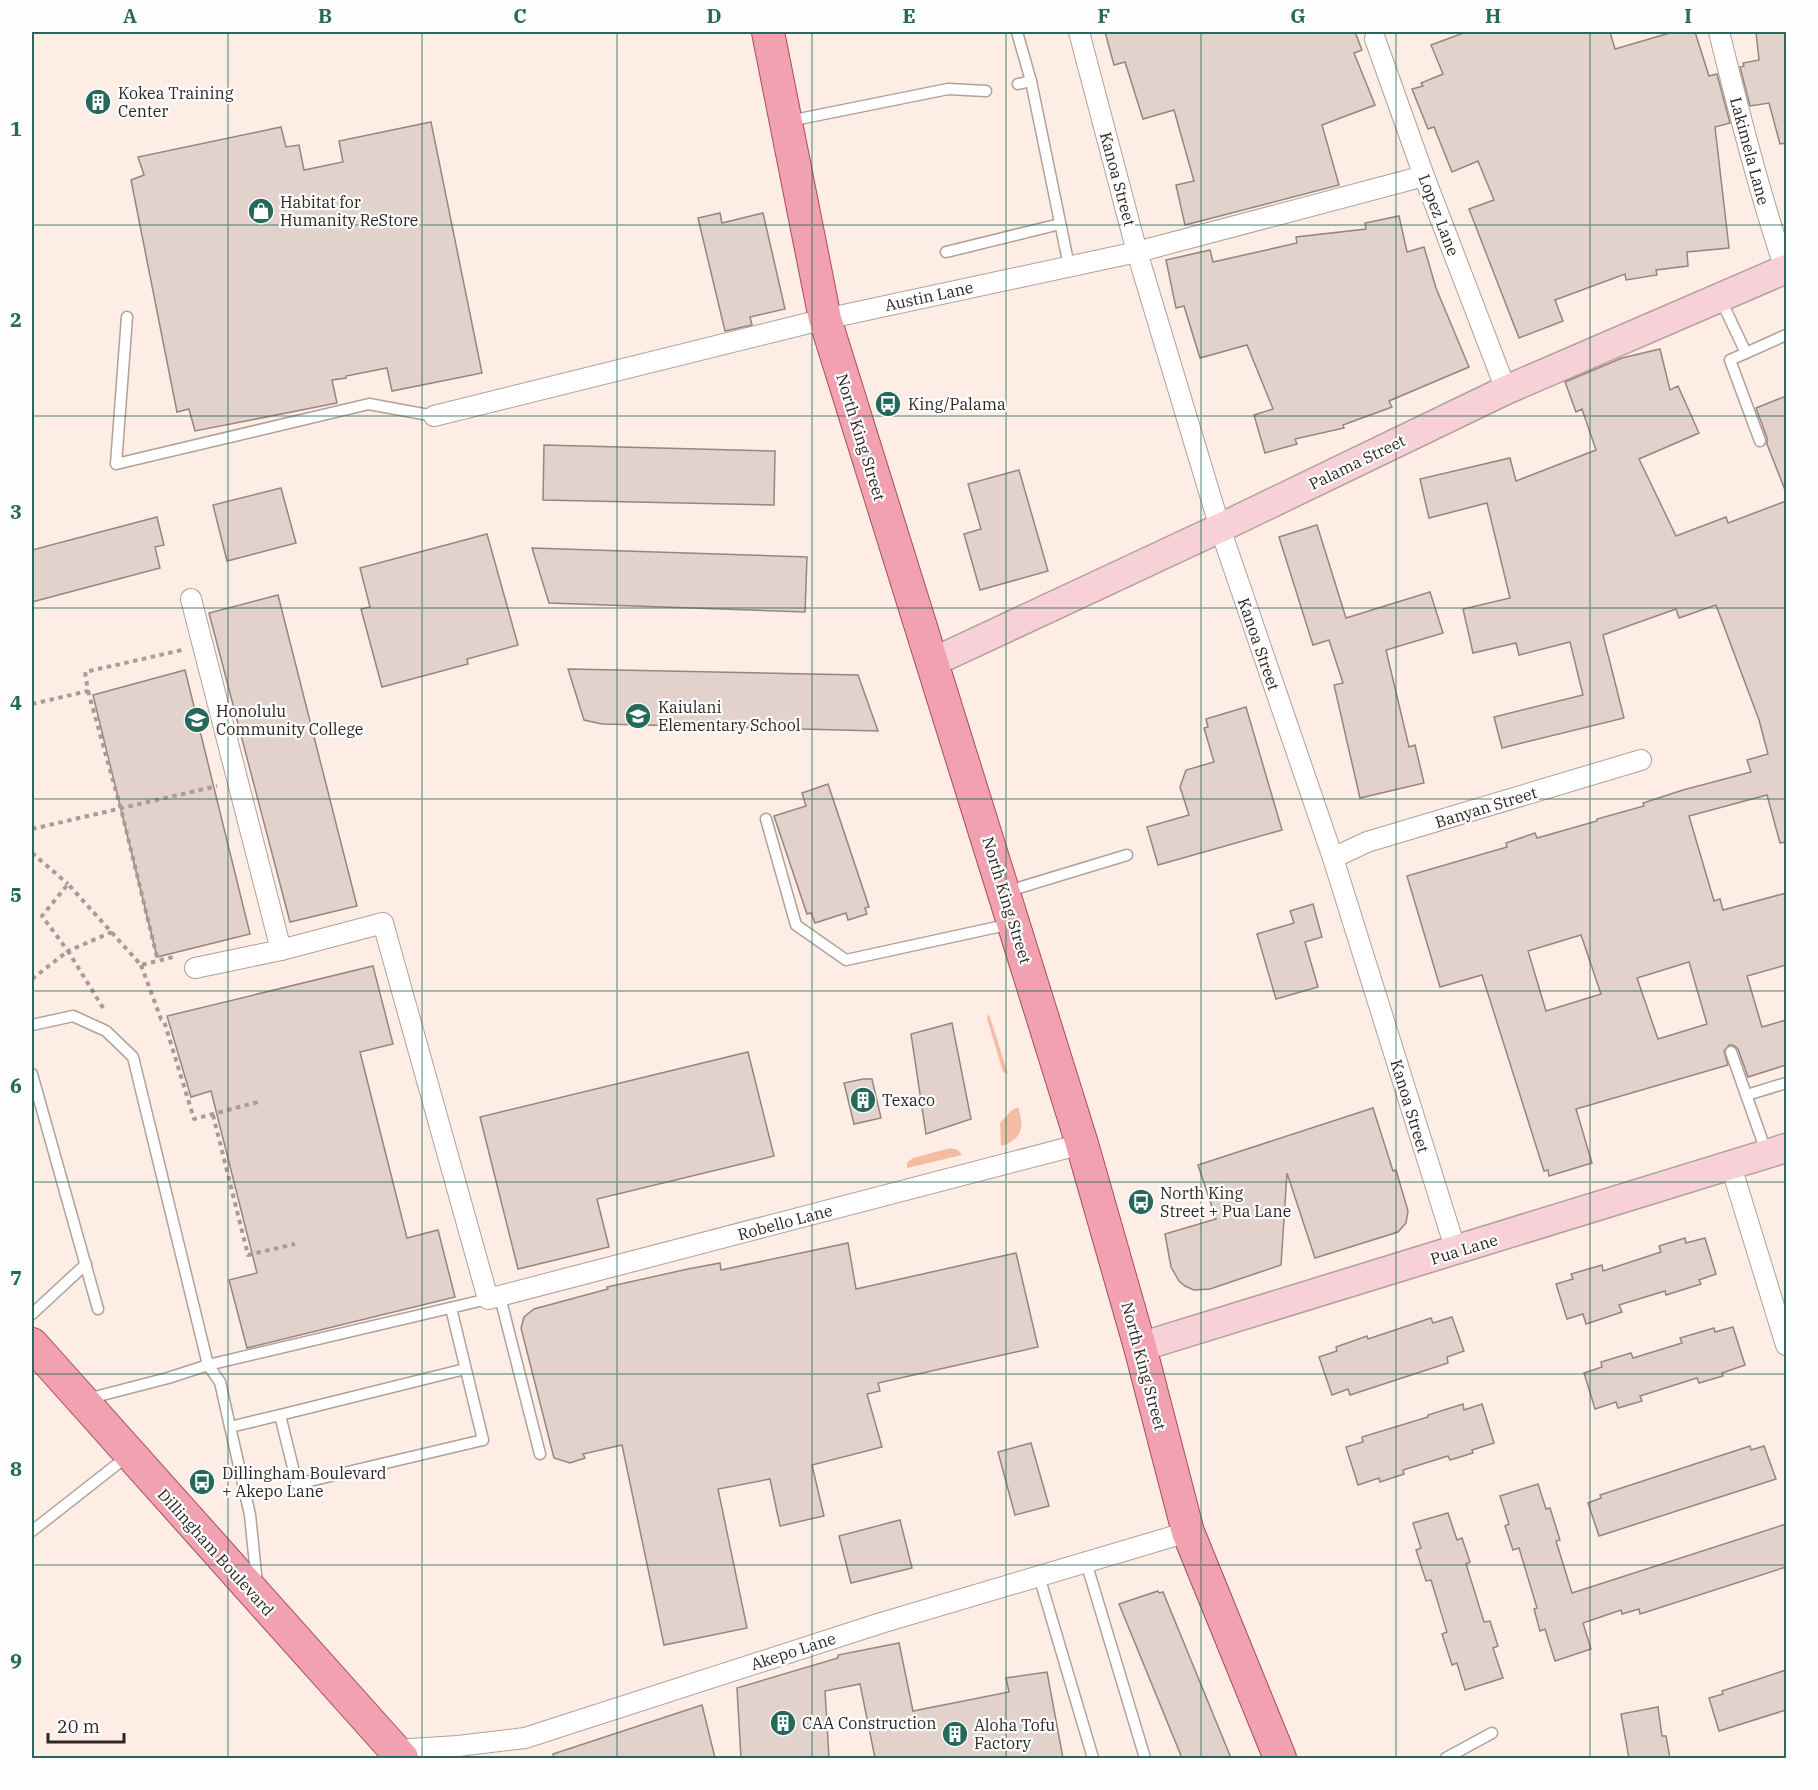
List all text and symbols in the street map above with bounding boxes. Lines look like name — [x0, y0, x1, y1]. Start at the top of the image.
text: A — [123, 2, 137, 29]
text: B — [318, 2, 332, 29]
text: C — [513, 2, 527, 29]
text: D — [706, 2, 722, 29]
text: E — [902, 2, 916, 29]
text: F — [1098, 2, 1110, 29]
text: G — [1290, 2, 1306, 29]
text: H — [1485, 2, 1501, 29]
text: I — [1684, 2, 1692, 29]
place label: Kokea Training Center — [118, 83, 234, 121]
building icon: Kokea Training Center — [83, 87, 113, 117]
street label: Lakimela Lane — [1726, 95, 1774, 207]
text: 1 — [10, 115, 22, 142]
street label: Kanoa Street — [1096, 130, 1140, 229]
street label: Lopez Lane — [1414, 171, 1464, 259]
place label: Habitat for Humanity ReStore — [280, 192, 418, 230]
shop icon: Habitat for Humanity ReStore — [246, 196, 276, 226]
street label: Austin Lane — [883, 277, 975, 315]
text: 2 — [10, 306, 22, 333]
street label: North King Street — [832, 371, 890, 503]
bus stop icon: King/Palama — [873, 389, 903, 419]
place label: King/Palama — [908, 394, 1006, 414]
street label: Palama Street — [1306, 430, 1409, 494]
text: 3 — [10, 498, 22, 525]
street label: Kanoa Street — [1234, 595, 1284, 693]
text: 4 — [10, 689, 22, 716]
place label: Kaiulani Elementary School — [658, 697, 801, 735]
place label: Honolulu Community College — [216, 701, 363, 739]
school or university icon: Kaiulani Elementary School — [623, 701, 653, 731]
school or university icon: Honolulu Community College — [182, 705, 212, 735]
street label: Banyan Street — [1433, 782, 1540, 832]
street label: North King Street — [978, 834, 1036, 966]
text: 5 — [10, 881, 22, 908]
street label: Kanoa Street — [1386, 1057, 1434, 1155]
text: 6 — [10, 1072, 22, 1099]
building icon: Texaco — [848, 1085, 878, 1115]
place label: Texaco — [882, 1090, 935, 1110]
place label: North King Street + Pua Lane — [1160, 1183, 1291, 1221]
bus stop icon: North King Street + Pua Lane — [1126, 1187, 1156, 1217]
street label: Robello Lane — [735, 1200, 835, 1244]
street label: Pua Lane — [1428, 1229, 1500, 1269]
text: 7 — [10, 1264, 22, 1291]
street label: North King Street — [1117, 1300, 1171, 1433]
text: 8 — [10, 1455, 22, 1482]
place label: Dillingham Boulevard + Akepo Lane — [222, 1463, 387, 1501]
bus stop icon: Dillingham Boulevard + Akepo Lane — [187, 1467, 217, 1497]
street label: Dillingham Boulevard — [154, 1484, 279, 1620]
street label: Akepo Lane — [748, 1628, 838, 1674]
text: 9 — [10, 1647, 22, 1674]
scale bar — [48, 1706, 124, 1744]
building icon: CAA Construction — [768, 1708, 798, 1738]
place label: CAA Construction — [802, 1713, 936, 1733]
text: 20 m — [57, 1715, 100, 1738]
place label: Aloha Tofu Factory — [974, 1715, 1055, 1753]
building icon: Aloha Tofu Factory — [940, 1719, 970, 1749]

